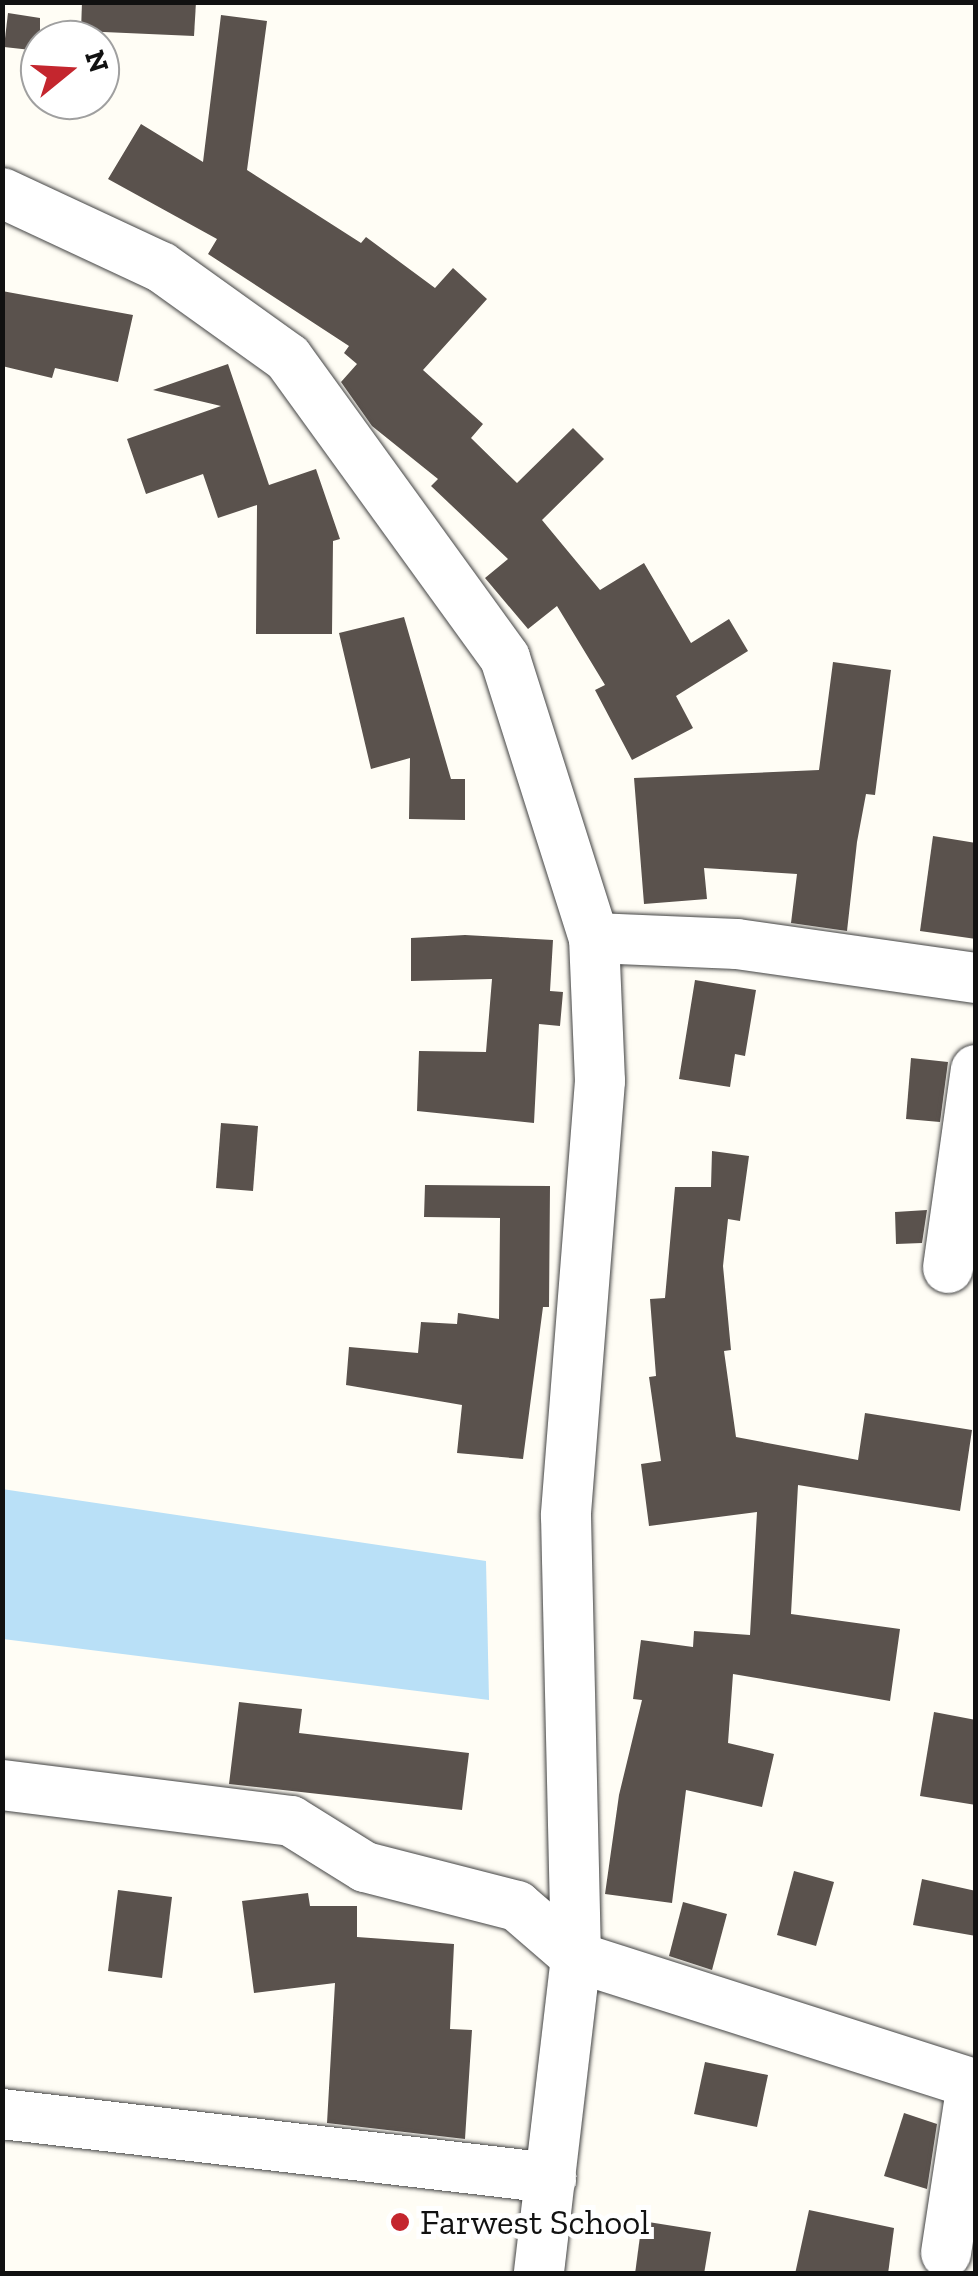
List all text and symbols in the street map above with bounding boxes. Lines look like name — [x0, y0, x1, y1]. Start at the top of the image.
north arrow — [20, 20, 120, 120]
text: N — [78, 46, 116, 76]
place label: Farwest School — [420, 2201, 649, 2243]
marker: Farwest School — [389, 2211, 411, 2233]

